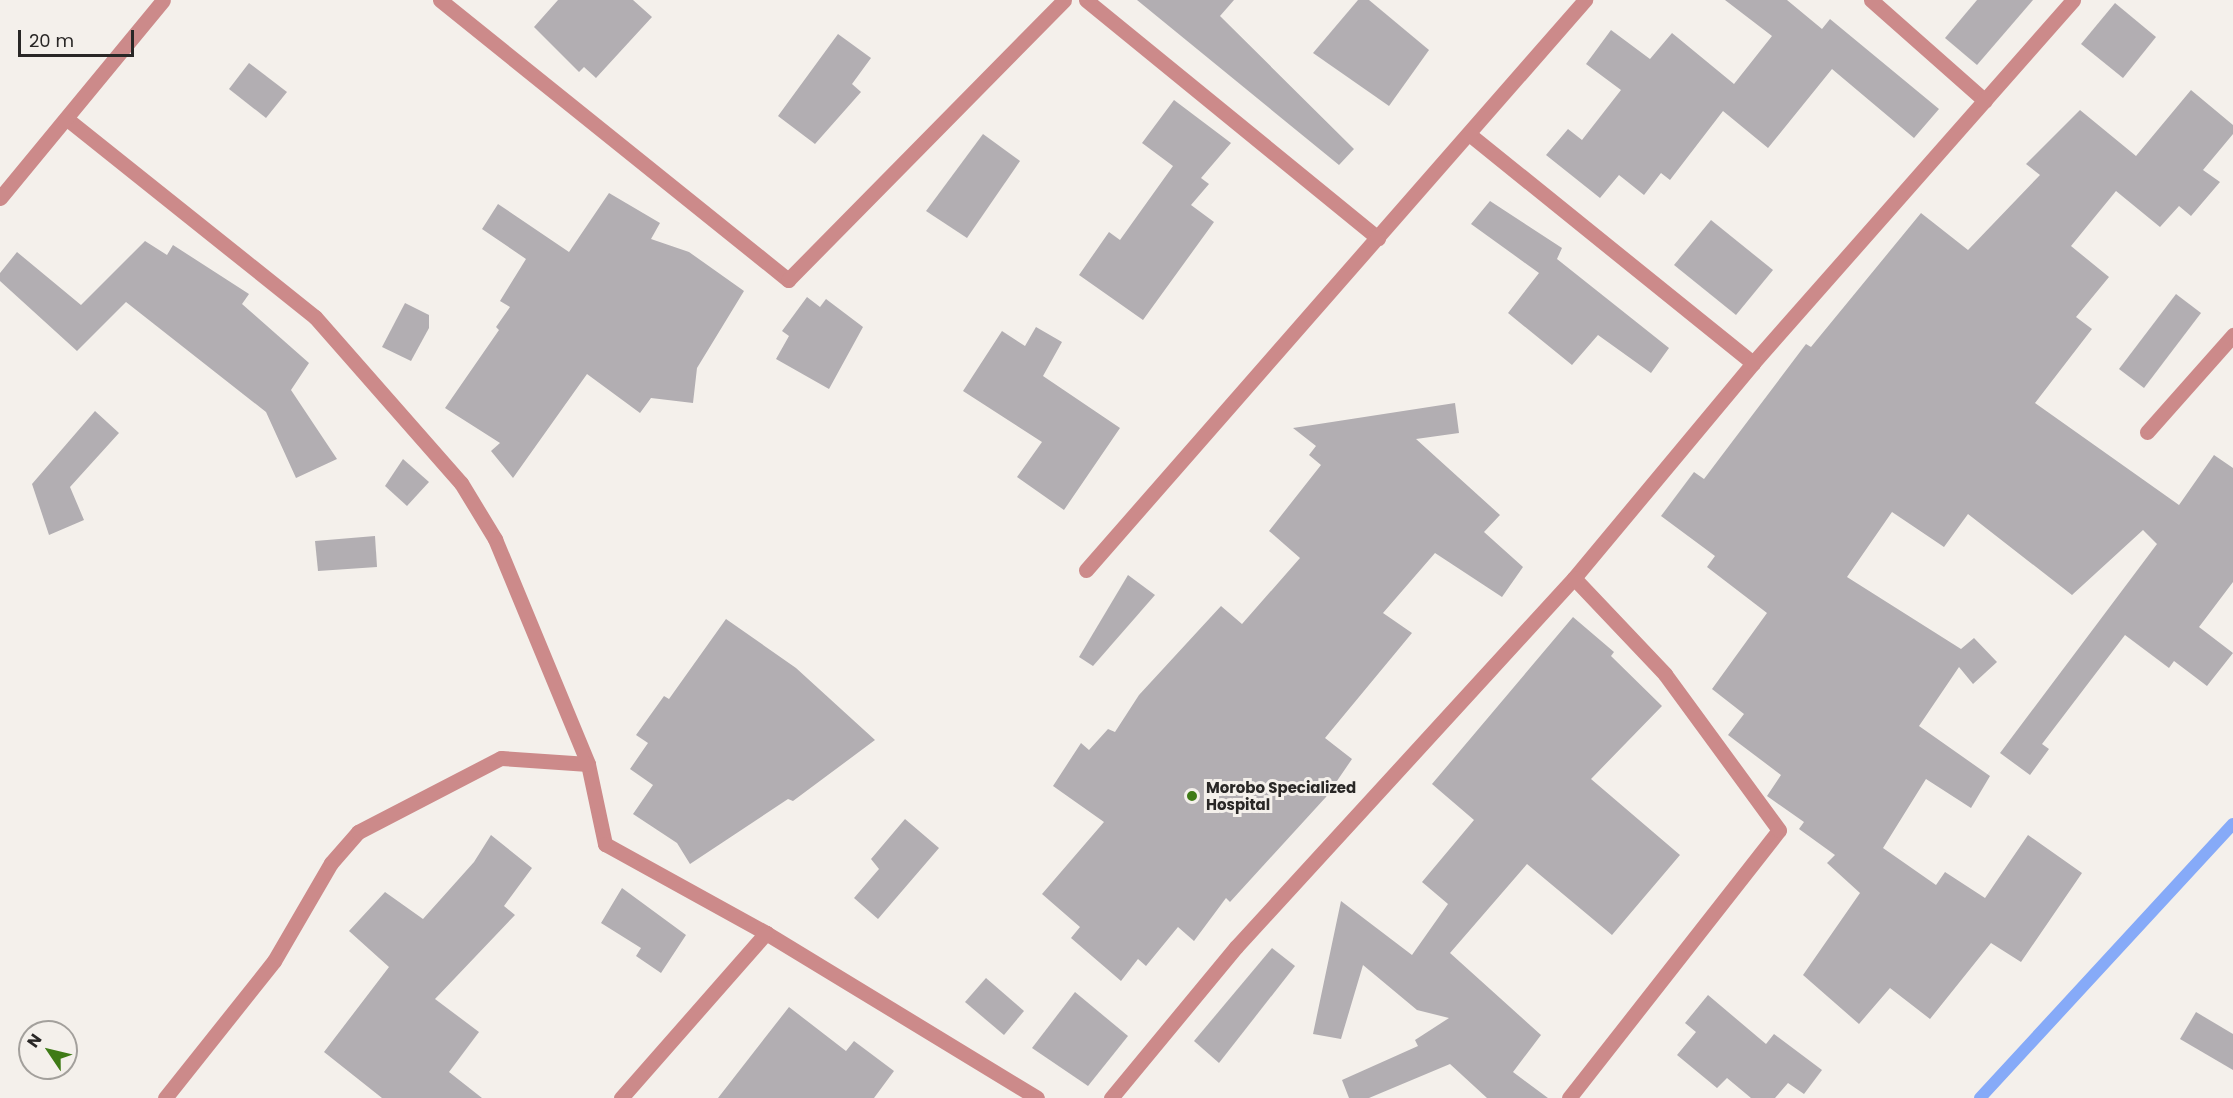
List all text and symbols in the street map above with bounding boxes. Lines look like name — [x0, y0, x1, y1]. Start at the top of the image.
scale bar — [21, 18, 136, 56]
text: 20 m — [29, 28, 74, 53]
place label: Morobo Specialized Hospital — [1206, 778, 1356, 813]
marker: Morobo Specialized Hospital — [1183, 787, 1201, 805]
north arrow — [18, 1020, 78, 1080]
text: N — [22, 1029, 47, 1052]

